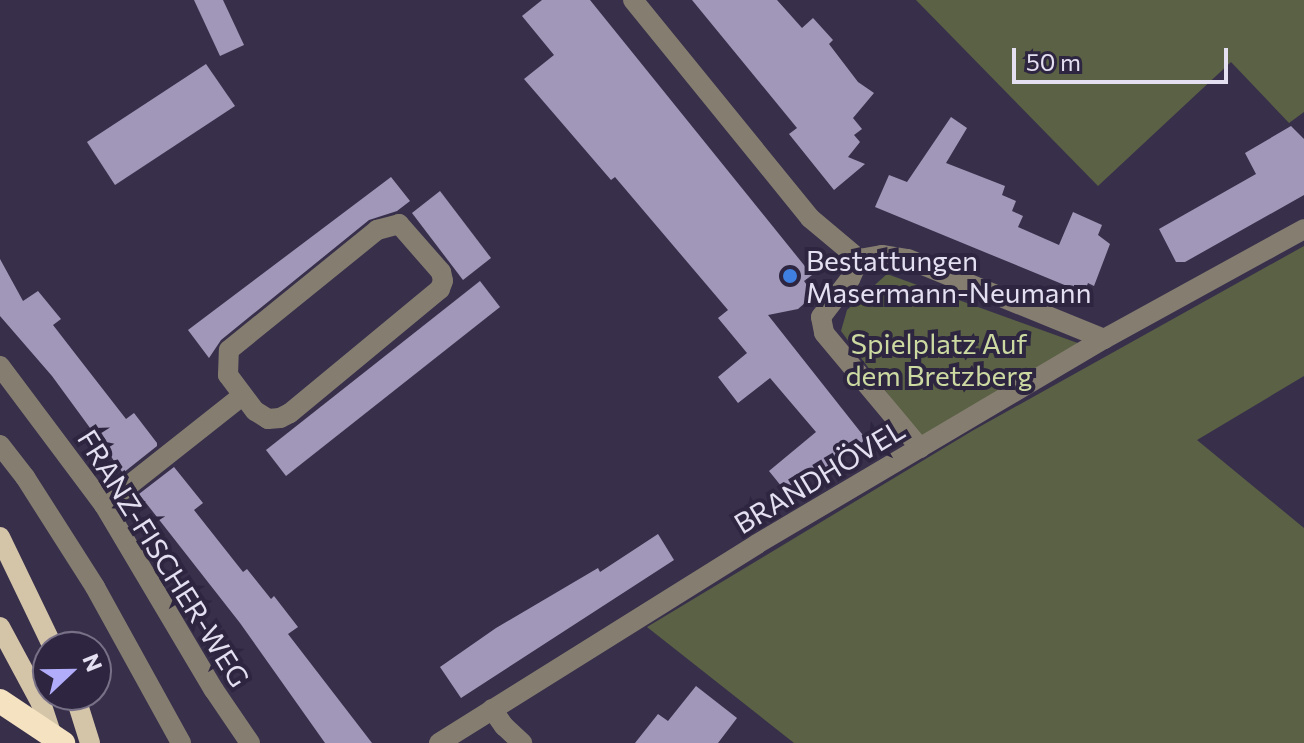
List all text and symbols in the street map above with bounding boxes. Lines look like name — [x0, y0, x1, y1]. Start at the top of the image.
scale bar — [1016, 32, 1232, 82]
text: 50 m — [1026, 47, 1081, 76]
place label: Bestattungen Masermann-Neumann — [806, 243, 1092, 309]
marker: Bestattungen Masermann-Neumann — [781, 267, 799, 285]
park label: Spielplatz Auf dem Bretzberg — [845, 326, 1033, 392]
street label: BRANDHÖVEL — [728, 412, 910, 540]
street label: FRANZ-FISCHER-WEG — [71, 423, 257, 693]
north arrow — [32, 631, 112, 711]

